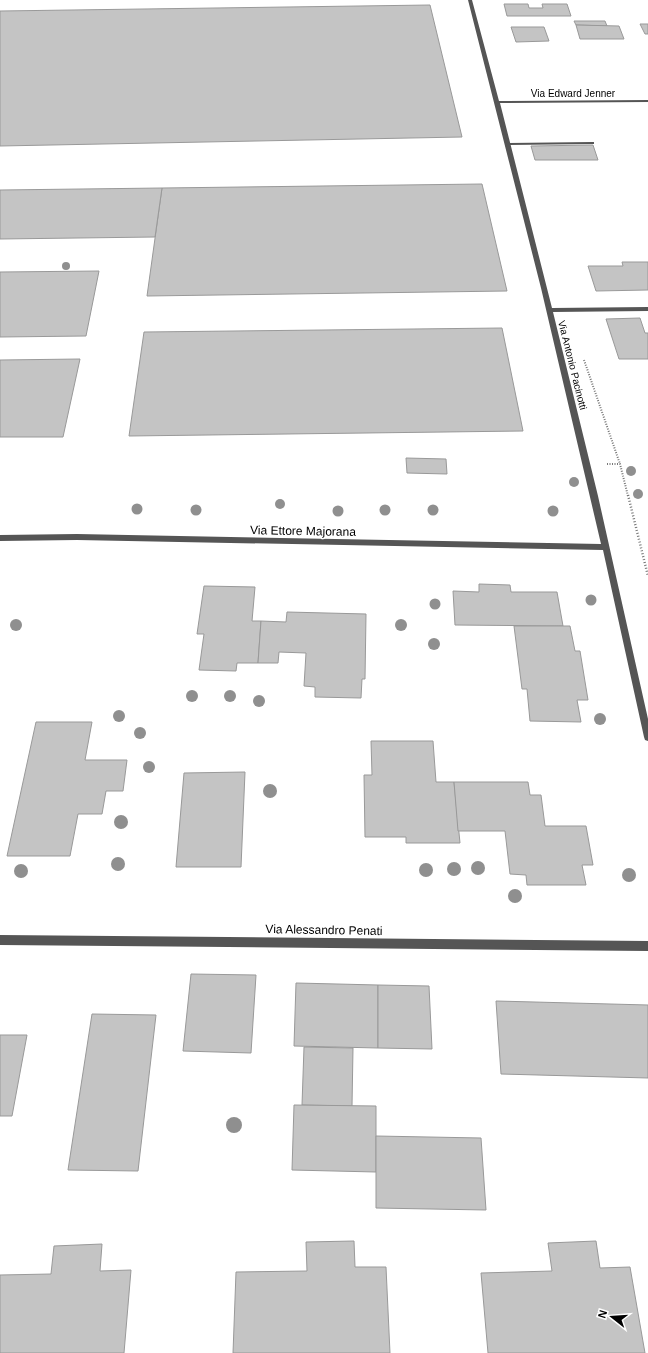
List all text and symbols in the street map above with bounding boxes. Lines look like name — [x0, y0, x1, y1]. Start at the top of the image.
street label: Via Edward Jenner — [531, 88, 616, 99]
street label: Via Antonio Pacinotti — [556, 319, 589, 411]
street label: Via Ettore Majorana — [250, 523, 356, 539]
street label: Via Alessandro Penati — [265, 922, 383, 938]
north arrow — [592, 1297, 632, 1337]
text: N — [596, 1308, 609, 1320]

